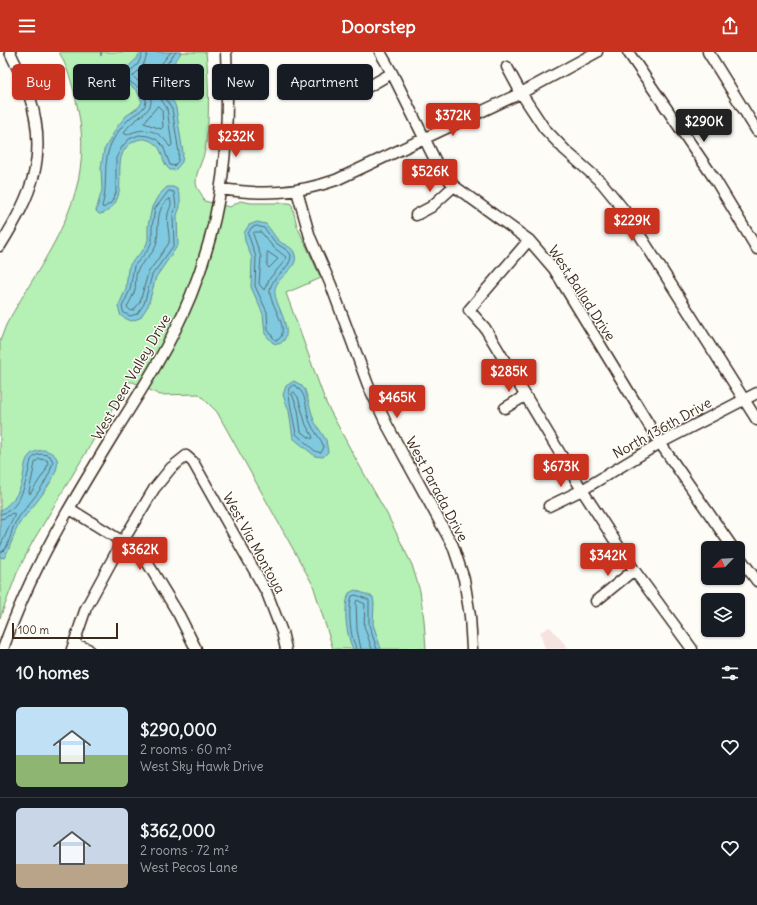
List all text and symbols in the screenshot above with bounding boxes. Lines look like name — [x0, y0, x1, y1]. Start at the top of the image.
icon: menu — [16, 15, 38, 37]
text: Doorstep — [341, 15, 416, 38]
icon: share — [719, 15, 741, 37]
chip: Buy — [12, 64, 65, 100]
chip: Rent — [73, 64, 130, 100]
chip: Filters — [138, 64, 204, 100]
chip: New — [212, 64, 269, 100]
chip: Apartment — [277, 64, 373, 100]
pin: $372K — [425, 103, 481, 137]
text: $372K — [435, 107, 471, 124]
pin: $290K — [676, 109, 732, 143]
text: $290K — [685, 113, 723, 130]
pin: $232K — [208, 124, 264, 158]
text: $232K — [218, 128, 254, 145]
pin: $526K — [402, 159, 458, 193]
text: $526K — [411, 163, 449, 180]
pin: $229K — [604, 208, 660, 242]
text: $229K — [614, 212, 650, 229]
street label: West Ballad Drive — [544, 242, 620, 344]
street label: West Deer Valley Drive — [88, 311, 174, 443]
pin: $285K — [481, 359, 537, 393]
text: $285K — [490, 363, 528, 380]
pin: $465K — [369, 385, 425, 419]
text: $465K — [378, 389, 416, 406]
street label: North 136th Drive — [609, 393, 715, 463]
street label: West Parada Drive — [402, 433, 472, 545]
pin: $673K — [533, 454, 589, 488]
text: $673K — [543, 458, 579, 475]
street label: West Via Montoya — [219, 489, 289, 597]
pin: $362K — [112, 537, 168, 571]
text: $362K — [121, 541, 159, 558]
north arrow — [701, 541, 745, 585]
map controls — [701, 541, 745, 637]
pin: $342K — [580, 543, 636, 577]
text: $342K — [589, 547, 627, 564]
button: layers — [701, 593, 745, 637]
scale bar — [12, 621, 118, 640]
text: 100 m — [18, 623, 49, 637]
text: 10 homes — [16, 662, 89, 684]
icon: filters — [719, 662, 741, 684]
text: $290,000 — [140, 719, 217, 741]
icon: home — [48, 723, 96, 771]
icon: heart — [719, 736, 741, 758]
text: 2 rooms · 60 m² — [140, 741, 232, 758]
text: West Sky Hawk Drive — [140, 758, 264, 775]
text: $362,000 — [140, 820, 215, 842]
icon: home — [48, 824, 96, 872]
icon: heart — [719, 837, 741, 859]
text: 2 rooms · 72 m² — [140, 842, 229, 859]
text: West Pecos Lane — [140, 859, 238, 876]

